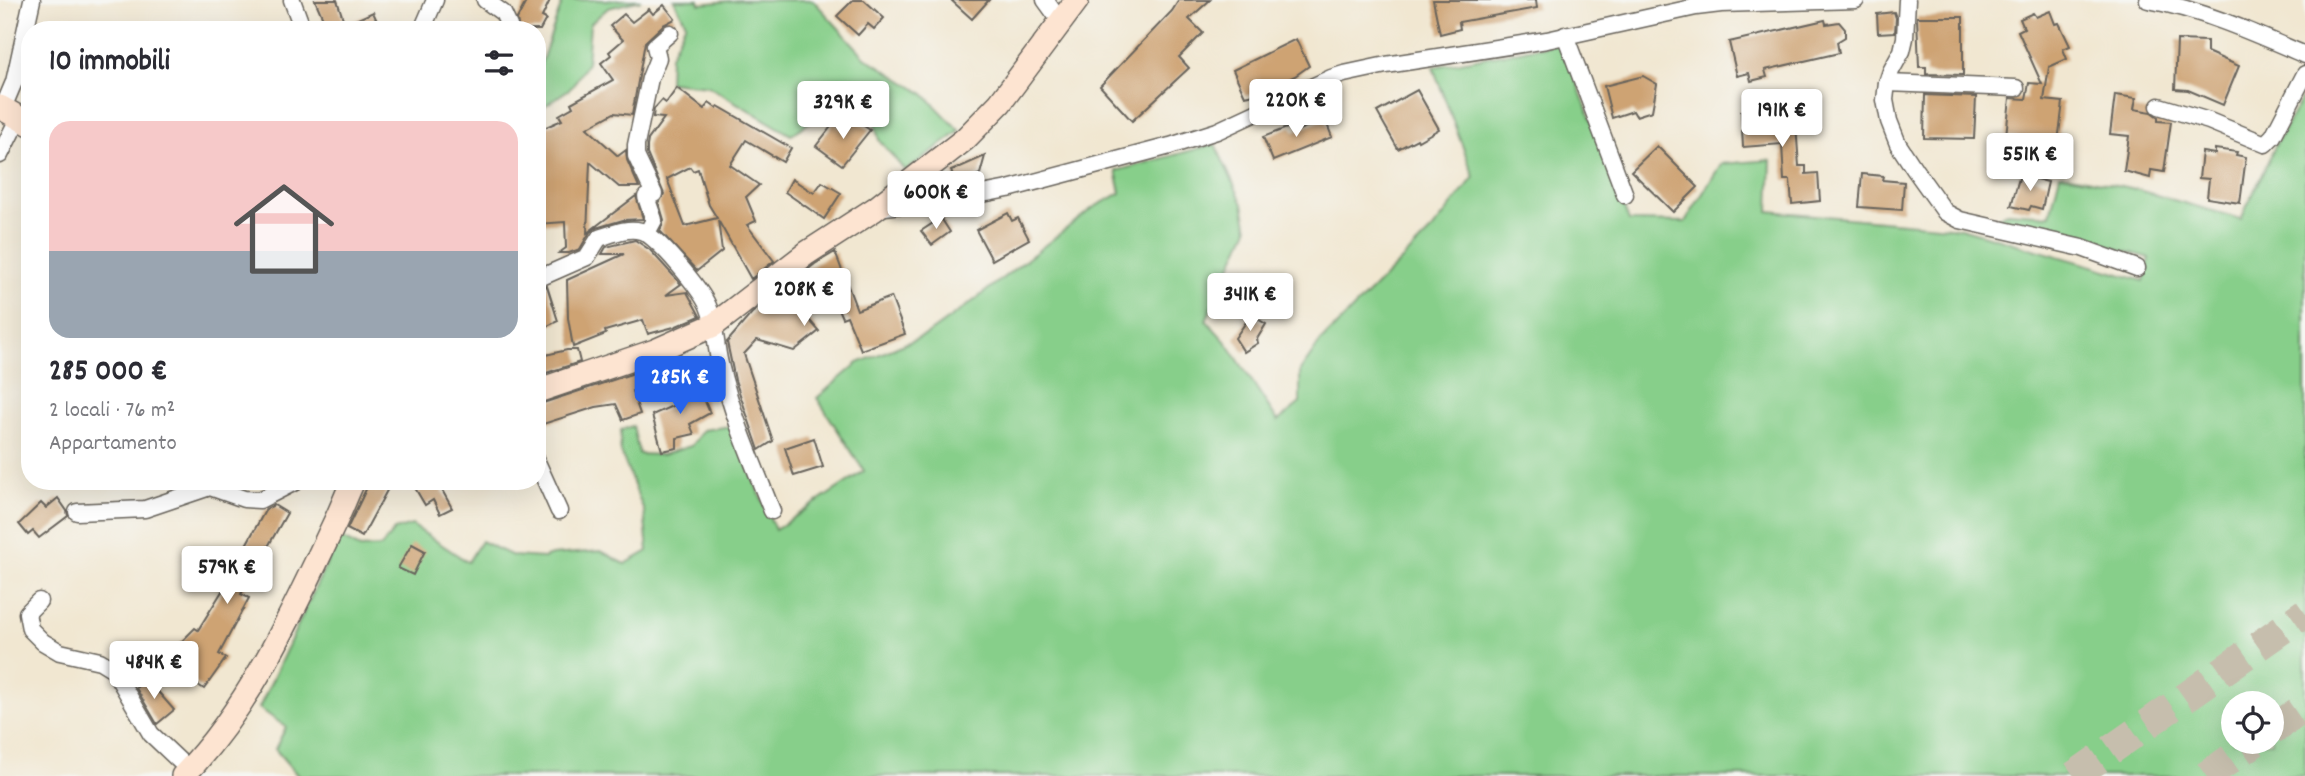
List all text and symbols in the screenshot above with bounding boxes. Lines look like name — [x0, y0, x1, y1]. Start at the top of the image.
text: 10 immobili — [49, 42, 170, 85]
icon: filters — [480, 44, 518, 82]
pin: 220K € — [1239, 80, 1353, 139]
pin: 329K € — [786, 82, 900, 141]
text: 220K € — [1265, 85, 1327, 118]
text: 329K € — [813, 87, 873, 120]
pin: 191K € — [1725, 90, 1839, 149]
text: 191K € — [1757, 95, 1807, 128]
pin: 551K € — [1973, 134, 2087, 193]
text: 551K € — [2002, 139, 2058, 172]
icon: home — [221, 166, 347, 292]
pin: 600K € — [879, 172, 993, 231]
text: 600K € — [903, 177, 969, 210]
pin: 208K € — [747, 268, 861, 328]
text: 208K € — [774, 274, 834, 307]
pin: 341K € — [1193, 274, 1307, 333]
text: 341K € — [1223, 279, 1277, 312]
text: 285 000 € — [49, 352, 168, 395]
pin: 285K € — [623, 356, 737, 416]
text: 285K € — [651, 362, 709, 395]
text: 2 locali · 76 m² — [49, 395, 175, 428]
text: Appartamento — [49, 428, 177, 461]
pin: 579K € — [170, 546, 284, 606]
text: 579K € — [198, 552, 256, 585]
pin: 484K € — [97, 642, 211, 701]
text: 484K € — [125, 647, 183, 680]
map controls — [2221, 691, 2284, 754]
button: locate — [2221, 691, 2284, 754]

